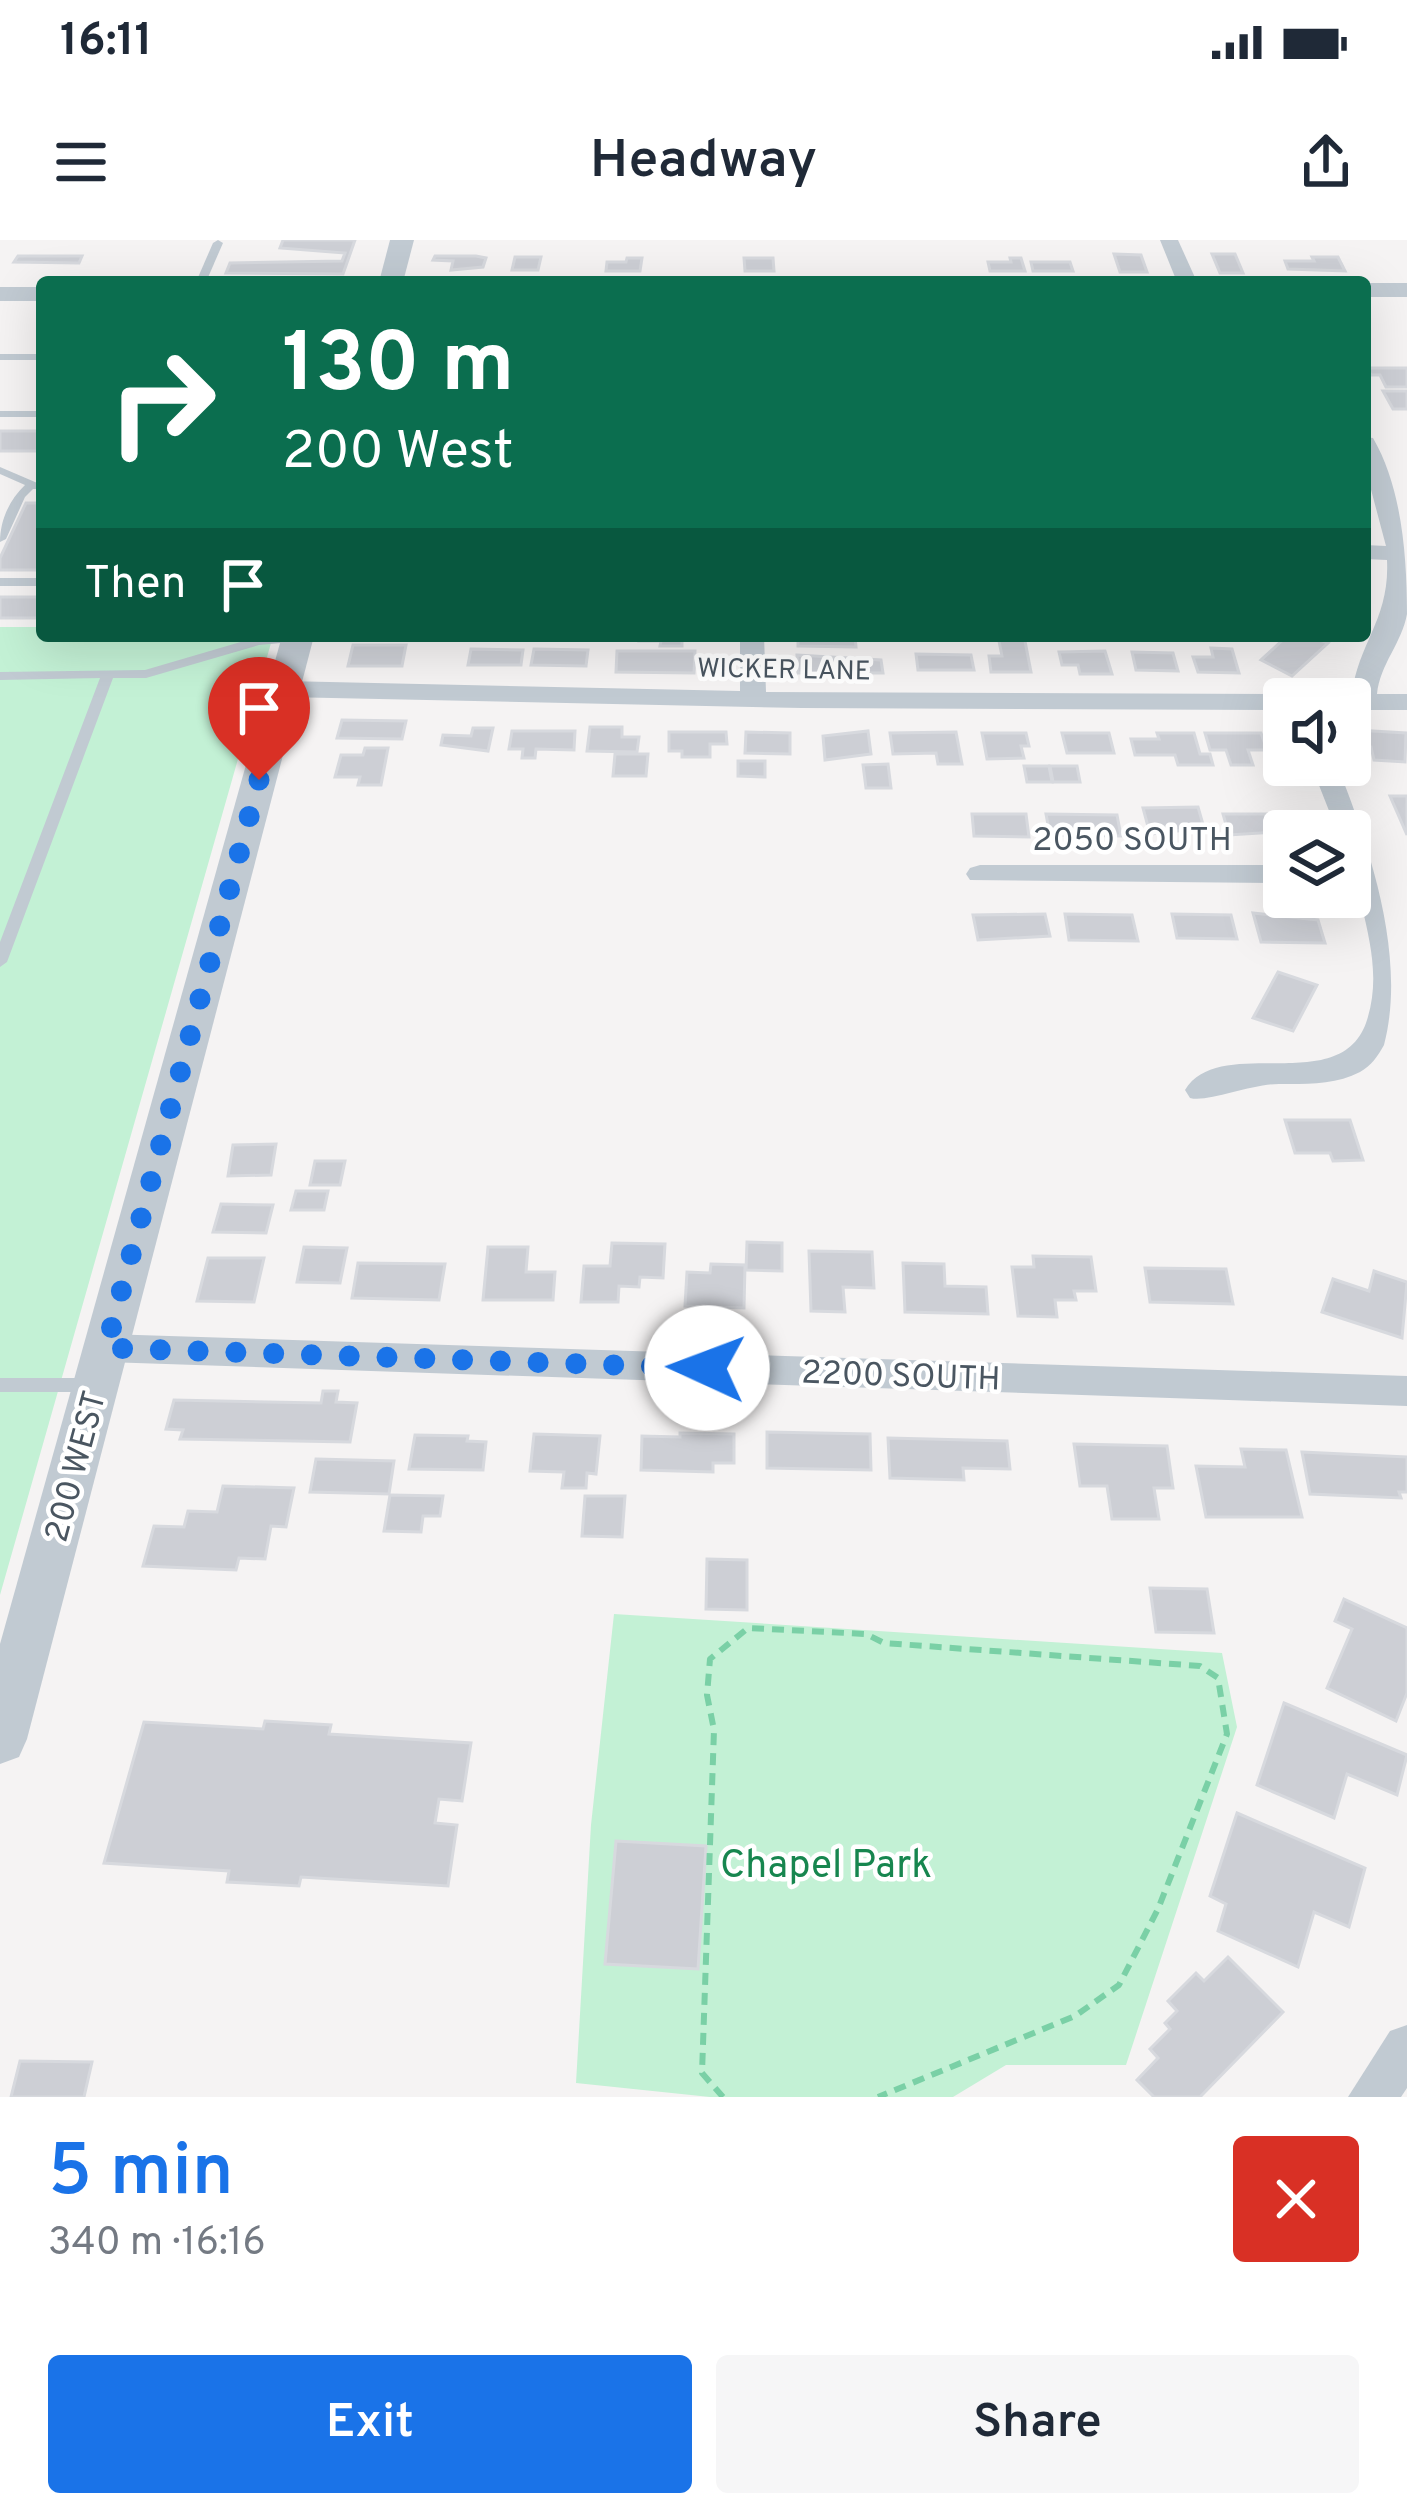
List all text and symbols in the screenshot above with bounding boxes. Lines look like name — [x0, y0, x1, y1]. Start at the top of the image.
text: 16:11 — [60, 14, 153, 71]
text: Headway — [590, 128, 817, 197]
icon: menu — [48, 129, 114, 195]
icon: share — [1293, 129, 1359, 195]
text: 130 m — [282, 315, 514, 421]
icon: right — [84, 324, 240, 480]
text: 200 West — [282, 419, 514, 488]
icon: arrive — [210, 552, 276, 618]
text: Then — [84, 557, 186, 614]
street label: WICKER LANE — [697, 652, 871, 690]
pin — [208, 657, 310, 780]
icon: arrive — [226, 675, 292, 741]
map controls — [1263, 678, 1371, 918]
button: sound — [1263, 678, 1371, 786]
button: layers — [1263, 810, 1371, 918]
street label: 2050 SOUTH — [1032, 821, 1232, 863]
position arrow — [644, 1305, 770, 1431]
street label: 2200 SOUTH — [801, 1354, 1001, 1402]
street label: 200 WEST — [38, 1387, 118, 1547]
park label: Chapel Park — [720, 1843, 932, 1892]
text: 5 min — [48, 2129, 234, 2221]
button: close — [1233, 2136, 1359, 2262]
text: 340 m · 16:16 — [48, 2220, 266, 2269]
button: Exit — [48, 2355, 692, 2493]
button: Share — [716, 2355, 1359, 2493]

